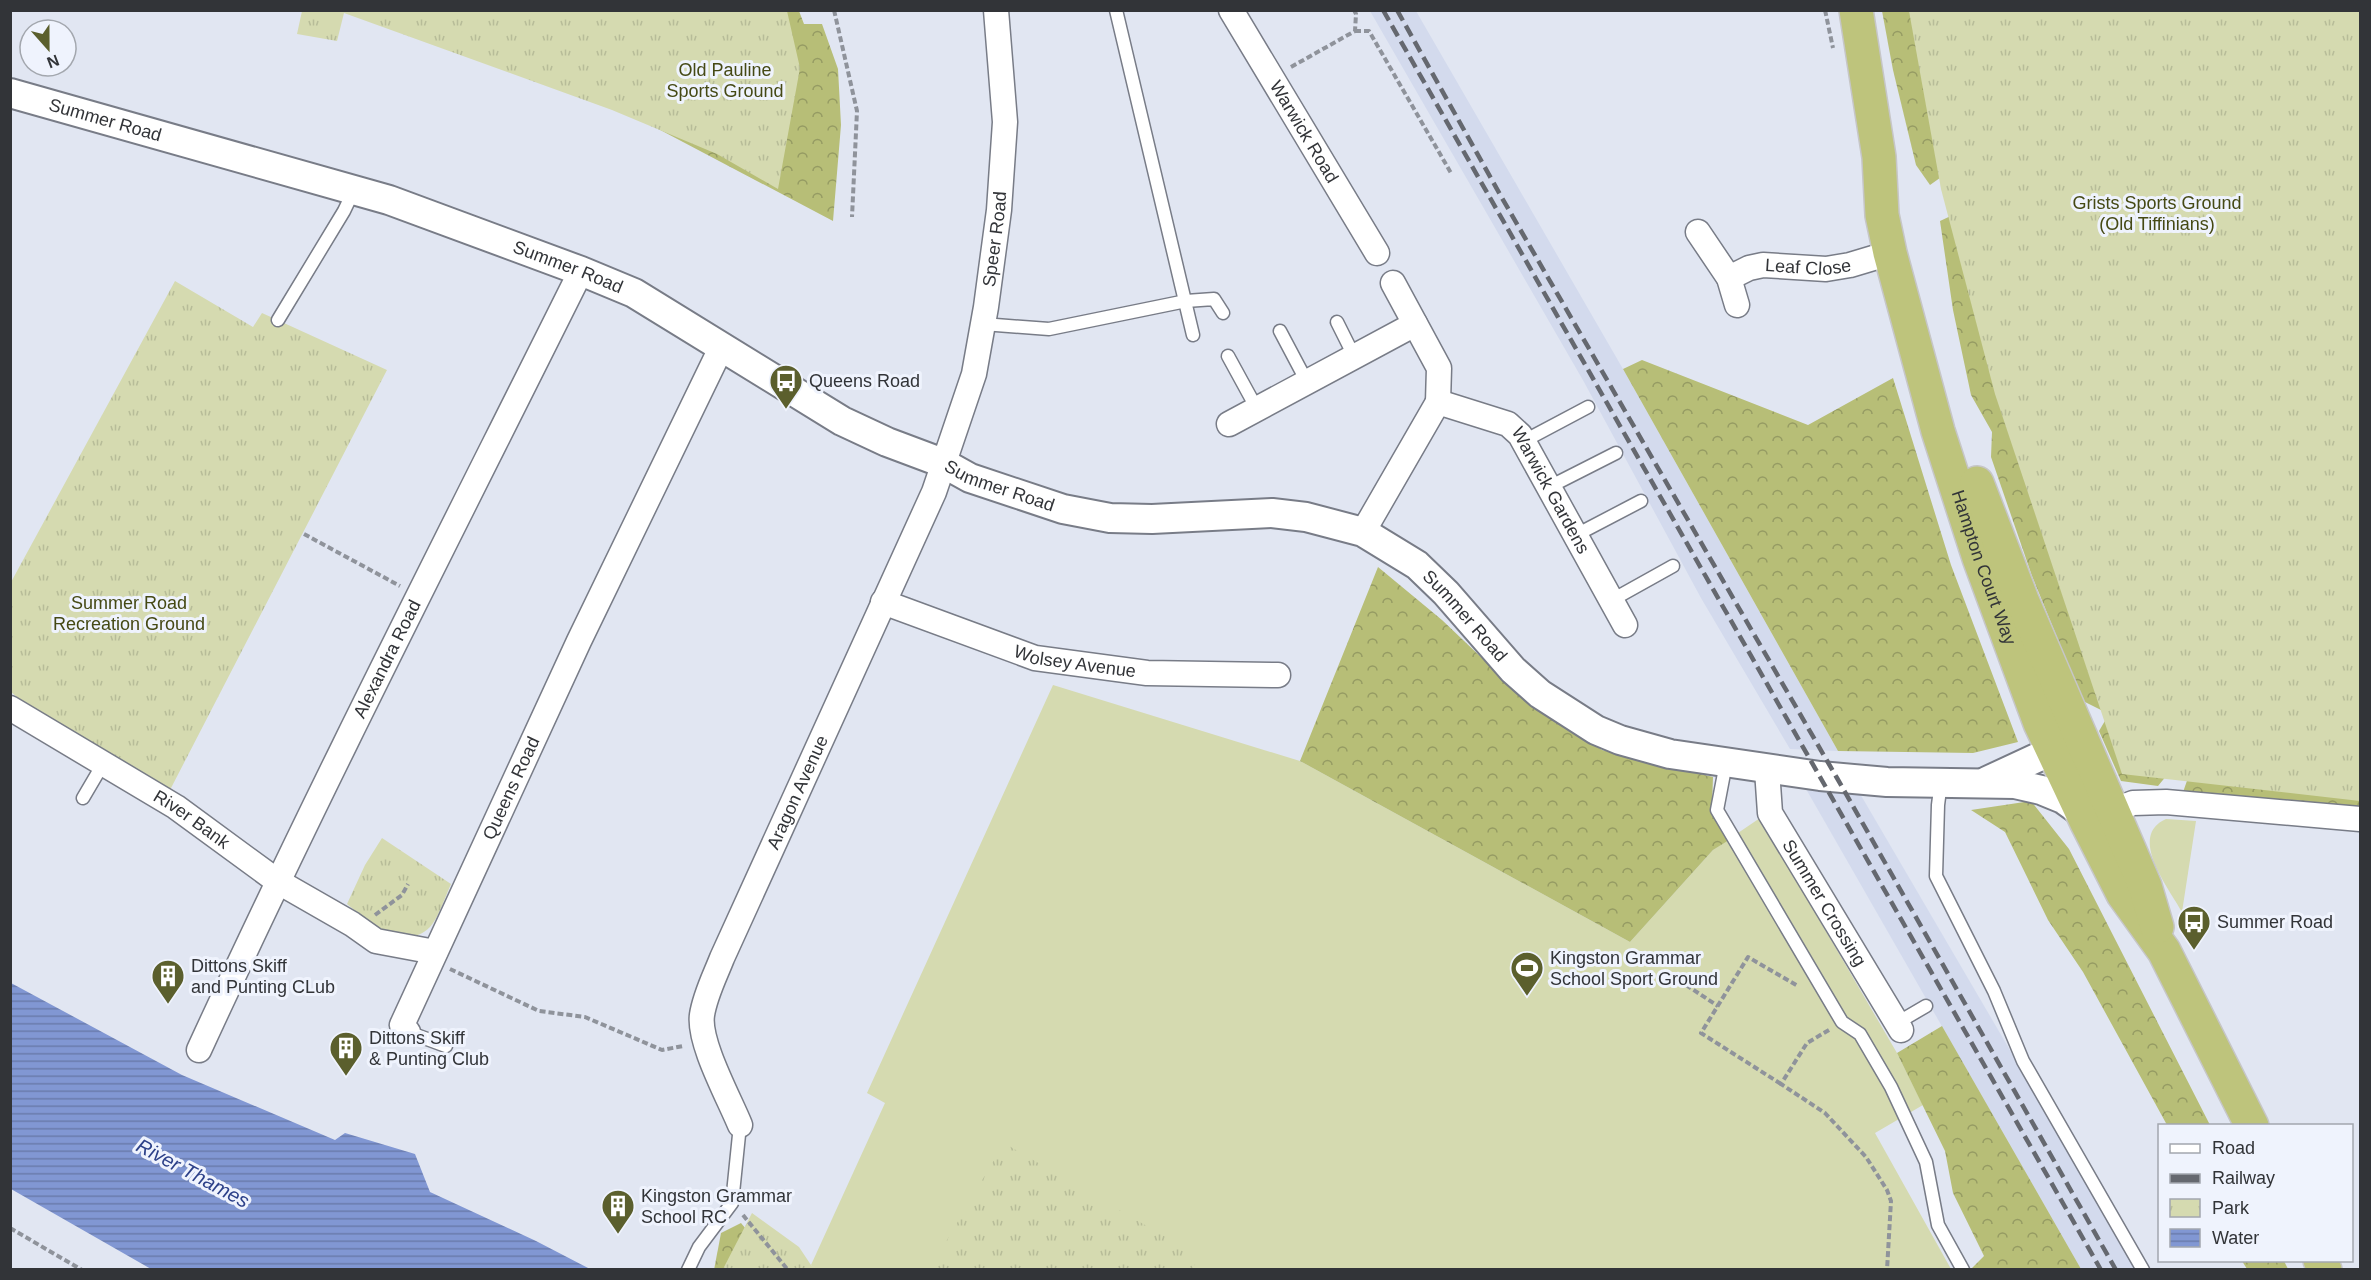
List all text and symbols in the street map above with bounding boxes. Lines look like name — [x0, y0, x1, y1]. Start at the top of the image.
north arrow — [18, 18, 78, 78]
text: N — [45, 52, 62, 72]
park label: Old Pauline Sports Ground — [666, 60, 784, 101]
street label: Warwick Road — [1266, 77, 1342, 186]
street label: Summer Road — [47, 95, 164, 145]
street label: Speer Road — [979, 191, 1010, 288]
park label: Grists Sports Ground (Old Tiffinians) — [2072, 193, 2242, 234]
street label: Summer Road — [510, 237, 626, 297]
street label: Leaf Close — [1765, 255, 1853, 279]
bus stop icon: Queens Road — [768, 363, 804, 410]
place label: Queens Road — [809, 371, 920, 391]
street label: Warwick Gardens — [1508, 424, 1594, 557]
street label: Summer Road — [941, 456, 1057, 515]
street label: Hampton Court Way — [1948, 488, 2020, 648]
street label: Summer Road — [1419, 566, 1511, 666]
park label: Summer Road Recreation Ground — [53, 593, 205, 634]
street label: Alexandra Road — [349, 597, 425, 721]
street label: Wolsey Avenue — [1011, 641, 1137, 681]
street label: Aragon Avenue — [763, 732, 832, 852]
street label: Queens Road — [479, 734, 544, 843]
street label: River Bank — [150, 786, 234, 853]
street label: Summer Crossing — [1778, 836, 1870, 970]
bus stop icon: Summer Road — [2176, 904, 2212, 951]
place label: Summer Road — [2217, 912, 2333, 932]
place label: Kingston Grammar School Sport Ground — [1550, 948, 1718, 989]
sports icon: Kingston Grammar School Sport Ground — [1509, 950, 1545, 997]
place label: Dittons Skiff and Punting CLub — [191, 956, 335, 997]
building icon: Dittons Skiff and Punting CLub — [150, 958, 186, 1005]
place label: Dittons Skiff & Punting Club — [369, 1028, 489, 1069]
building icon: Dittons Skiff & Punting Club — [328, 1030, 364, 1077]
legend — [2158, 1124, 2353, 1262]
water label: River Thames — [133, 1134, 253, 1212]
text: Road — [2212, 1138, 2255, 1158]
text: Railway — [2212, 1168, 2275, 1188]
place label: Kingston Grammar School RC — [641, 1186, 792, 1227]
building icon: Kingston Grammar School RC — [600, 1188, 636, 1235]
text: Park — [2212, 1198, 2250, 1218]
text: Water — [2212, 1228, 2259, 1248]

